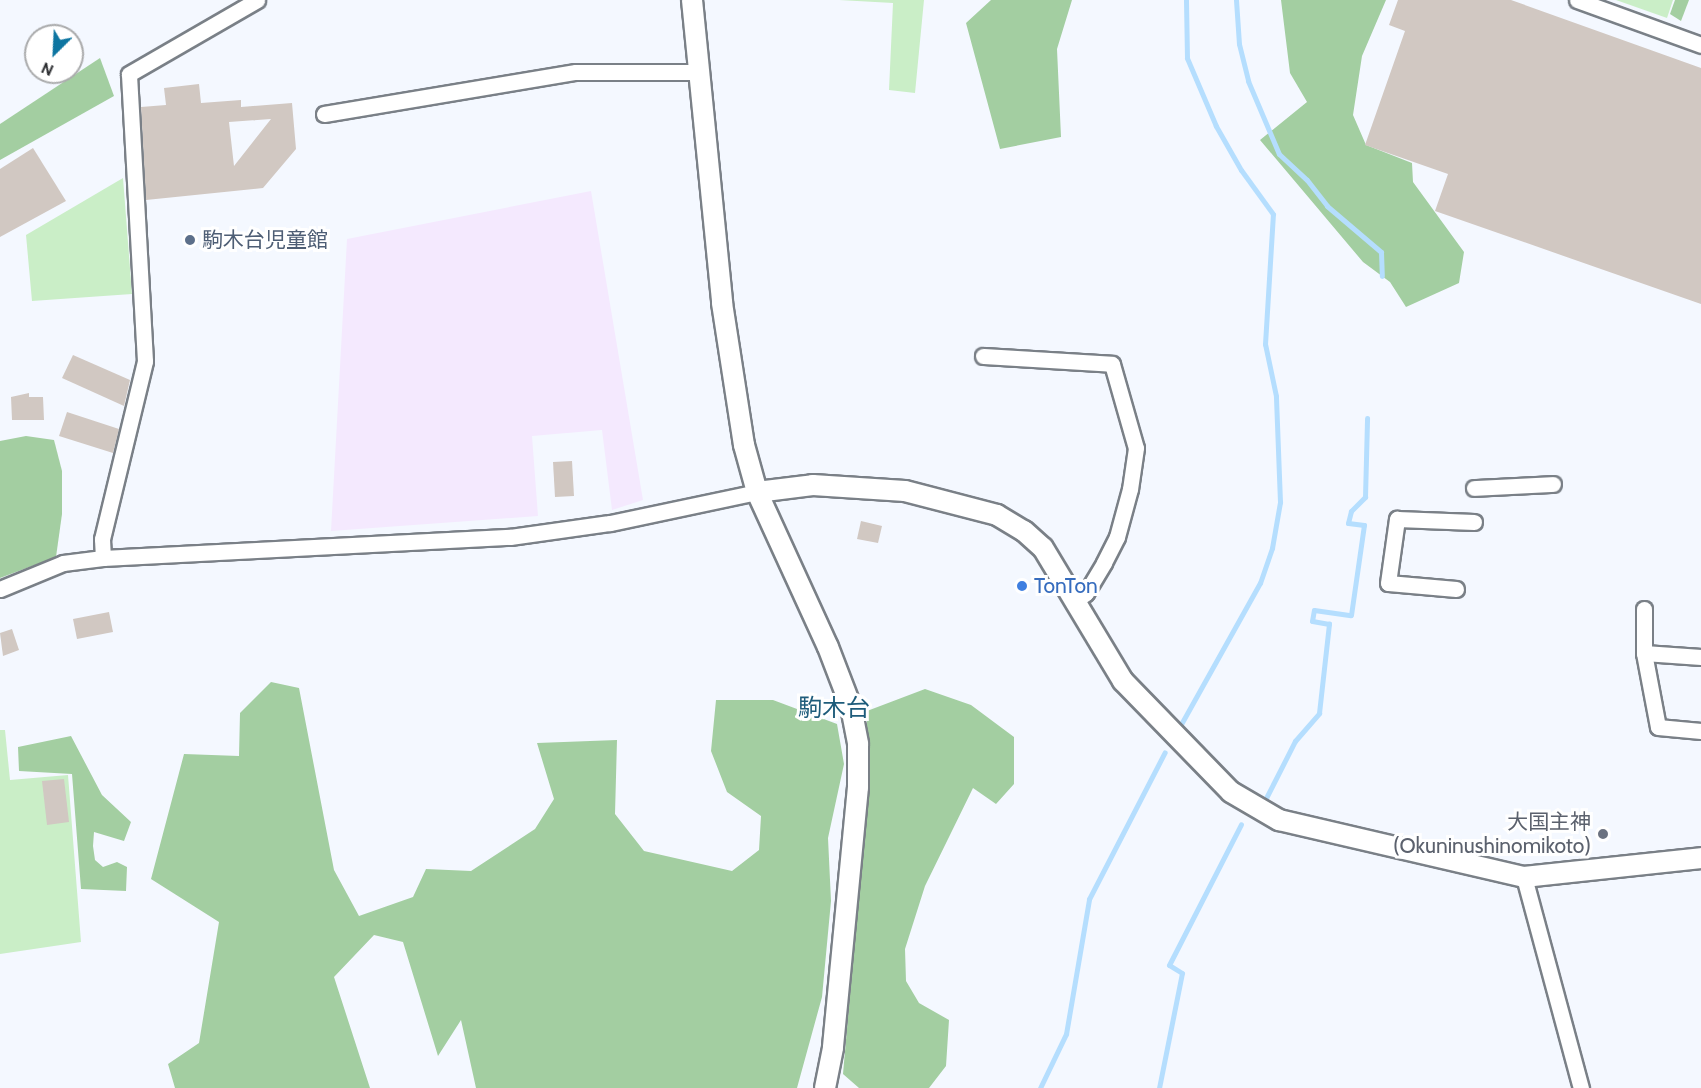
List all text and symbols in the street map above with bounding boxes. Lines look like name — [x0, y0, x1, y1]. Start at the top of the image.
north arrow — [24, 24, 84, 84]
text: N — [38, 58, 56, 80]
place label: 駒木台児童館 — [202, 227, 328, 253]
marker: 駒木台児童館 — [183, 233, 197, 247]
place label: TonTon — [1034, 573, 1098, 599]
marker: TonTon — [1015, 579, 1029, 593]
district label: 駒木台 — [798, 694, 870, 722]
place label: 大国主神 (Okuninushinomikoto) — [1394, 809, 1591, 859]
marker: 大国主神 (Okuninushinomikoto) — [1596, 827, 1610, 841]

